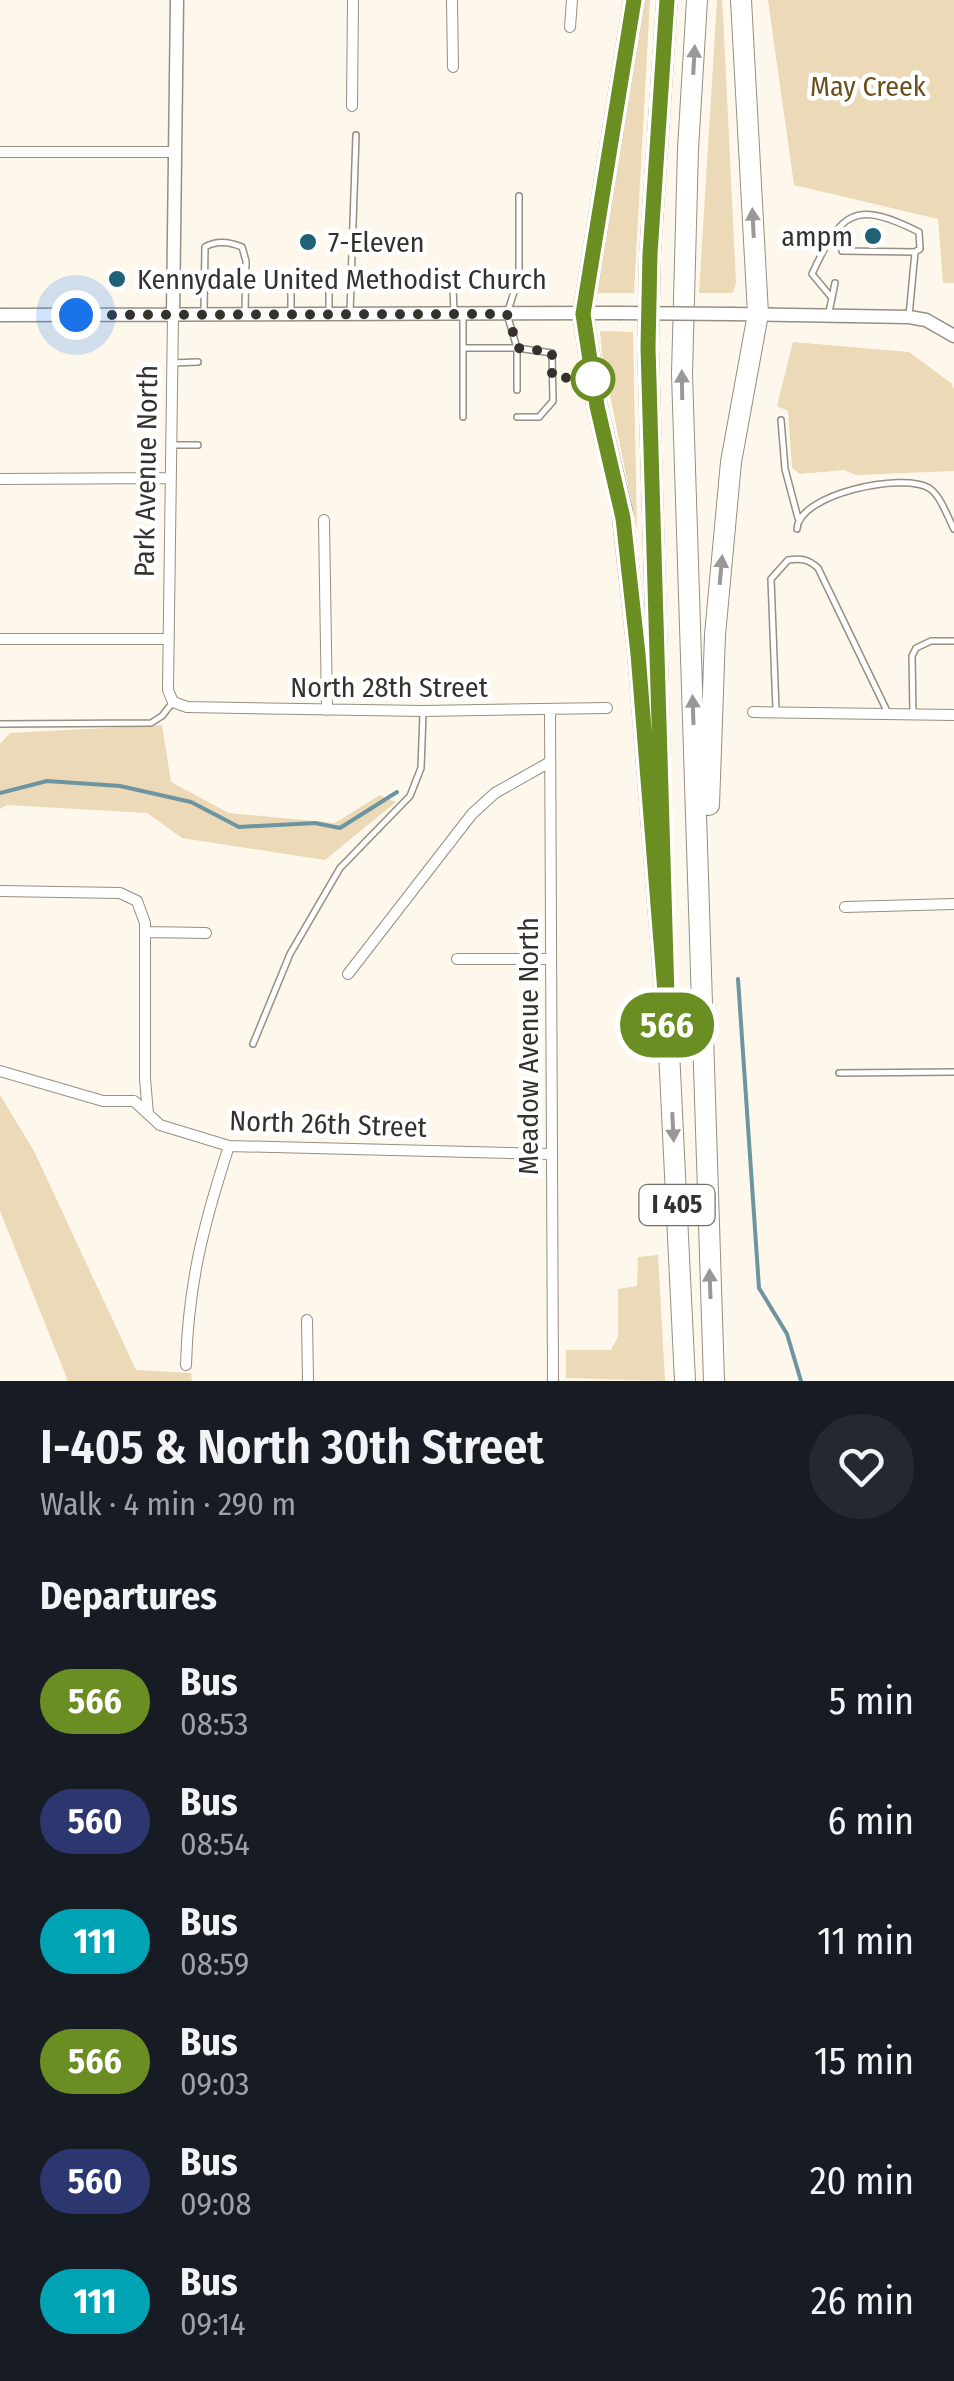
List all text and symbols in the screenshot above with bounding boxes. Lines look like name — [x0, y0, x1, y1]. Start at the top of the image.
one-way arrow — [686, 44, 702, 76]
park label: May Creek — [810, 70, 927, 103]
one-way arrow — [745, 206, 761, 238]
place label: ampm — [781, 220, 853, 253]
marker: ampm — [862, 225, 884, 247]
place label: 7-Eleven — [328, 226, 425, 259]
marker: 7-Eleven — [297, 231, 319, 253]
place label: Kennydale United Methodist Church — [137, 263, 547, 296]
marker: Kennydale United Methodist Church — [106, 268, 128, 290]
your location — [51, 290, 101, 340]
unlabelled marker — [572, 358, 614, 400]
street label: Park Avenue North — [128, 365, 164, 577]
one-way arrow — [674, 368, 690, 400]
one-way arrow — [713, 554, 729, 585]
street label: North 28th Street — [290, 671, 489, 704]
one-way arrow — [684, 693, 700, 725]
street label: Meadow Avenue North — [512, 917, 545, 1175]
line badge: 566 — [610, 992, 724, 1058]
text: 566 — [640, 1004, 694, 1046]
street label: North 26th Street — [229, 1104, 428, 1144]
one-way arrow — [665, 1112, 681, 1144]
road number: I 405 — [640, 1185, 714, 1225]
one-way arrow — [702, 1267, 718, 1299]
button: heart — [809, 1414, 914, 1519]
text: I-405 & North 30th Street — [40, 1418, 544, 1476]
text: Walk · 4 min · 290 m — [40, 1485, 296, 1523]
text: Departures — [40, 1573, 217, 1619]
text: Bus — [180, 1659, 238, 1705]
text: 5 min — [829, 1678, 914, 1724]
text: 566 — [68, 1680, 122, 1722]
text: 08:53 — [180, 1705, 248, 1743]
text: Bus — [180, 1779, 238, 1825]
text: 6 min — [827, 1798, 914, 1844]
text: 560 — [68, 1800, 122, 1842]
text: 08:54 — [180, 1825, 250, 1863]
text: Bus — [180, 1899, 238, 1945]
text: 11 min — [817, 1918, 914, 1964]
text: 111 — [73, 1920, 117, 1962]
text: 08:59 — [180, 1945, 249, 1983]
text: Bus — [180, 2019, 238, 2065]
text: 15 min — [814, 2038, 914, 2084]
text: 566 — [68, 2040, 122, 2082]
text: 09:03 — [180, 2065, 250, 2103]
text: Bus — [180, 2139, 238, 2185]
text: 20 min — [810, 2158, 914, 2204]
text: 560 — [68, 2160, 122, 2202]
text: 09:08 — [180, 2185, 251, 2223]
text: Bus — [180, 2259, 238, 2305]
text: 26 min — [811, 2278, 914, 2324]
text: 111 — [73, 2280, 117, 2322]
text: 09:14 — [180, 2305, 245, 2343]

